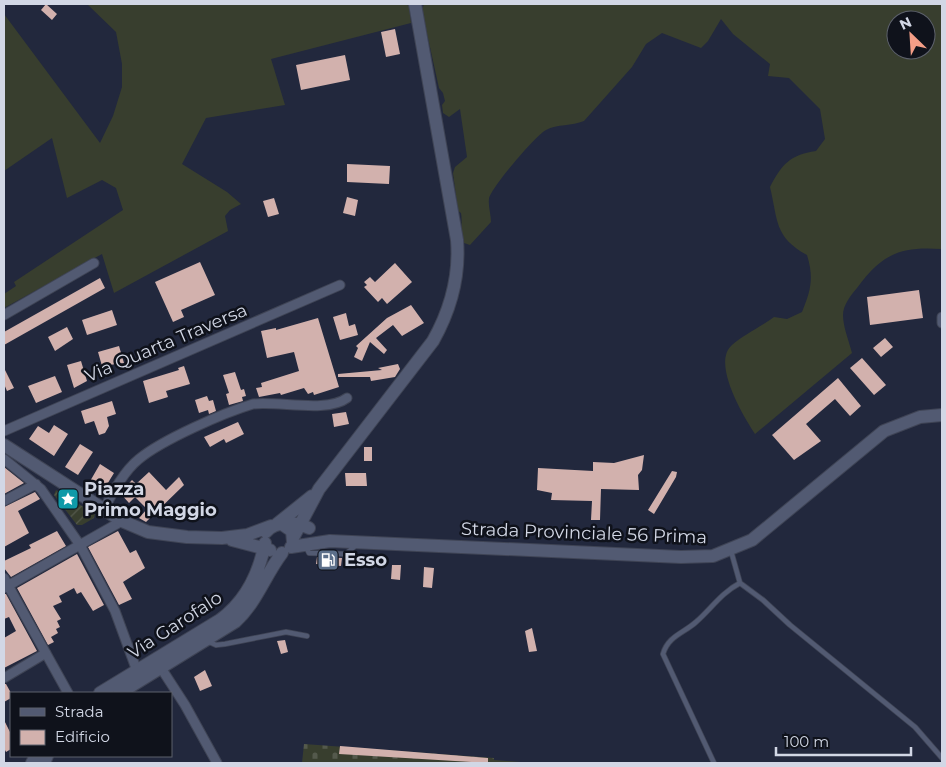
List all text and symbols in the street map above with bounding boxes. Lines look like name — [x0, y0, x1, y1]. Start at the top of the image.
north arrow — [886, 10, 936, 60]
text: N — [897, 13, 914, 34]
street label: Via Quarta Traversa — [82, 299, 250, 387]
place label: Piazza Primo Maggio — [84, 478, 217, 521]
place icon: Piazza Primo Maggio — [56, 487, 80, 511]
street label: Strada Provinciale 56 Prima — [461, 518, 707, 548]
fuel station icon: Esso — [316, 548, 340, 572]
place label: Esso — [344, 549, 387, 571]
street label: Via Garofalo — [124, 586, 226, 664]
legend — [10, 692, 172, 757]
text: Strada — [55, 702, 104, 721]
scale bar — [776, 724, 911, 756]
text: Edificio — [55, 727, 110, 746]
text: 100 m — [784, 732, 829, 751]

